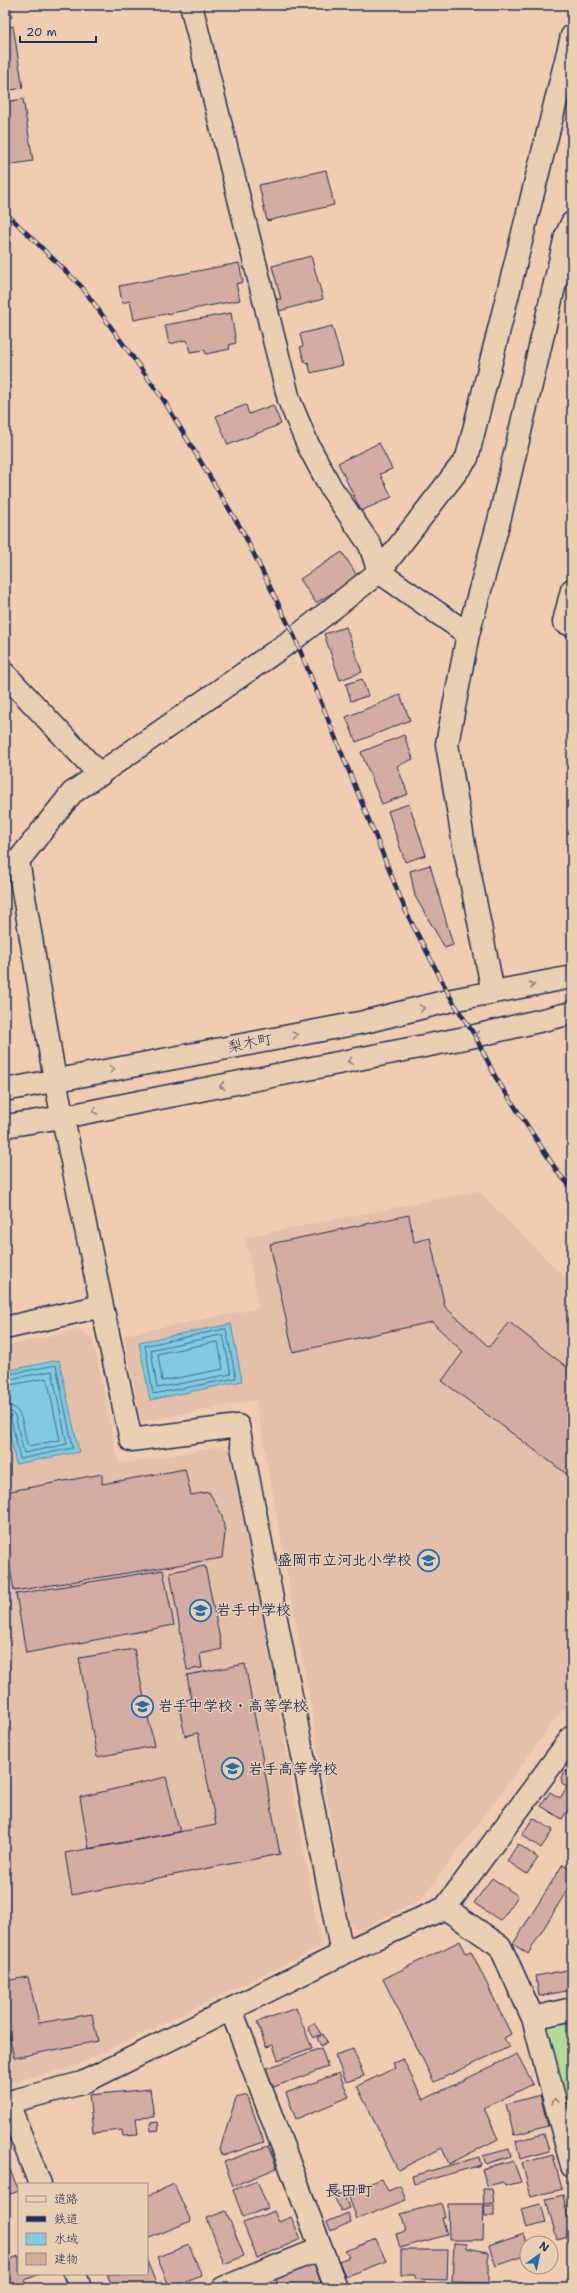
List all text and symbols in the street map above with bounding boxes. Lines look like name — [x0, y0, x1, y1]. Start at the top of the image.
scale bar — [20, 18, 96, 44]
text: 20 m — [26, 24, 57, 40]
one-way arrow — [529, 981, 535, 990]
one-way arrow — [419, 1004, 425, 1012]
street label: 梨木町 — [226, 1029, 275, 1057]
one-way arrow — [292, 1031, 298, 1039]
one-way arrow — [474, 1031, 481, 1039]
one-way arrow — [347, 1056, 353, 1064]
one-way arrow — [109, 1065, 115, 1074]
one-way arrow — [219, 1081, 226, 1090]
one-way arrow — [92, 1107, 98, 1115]
school or university icon: 盛岡市立河北小学校 — [415, 1547, 441, 1573]
place label: 盛岡市立河北小学校 — [277, 1550, 412, 1570]
school or university icon: 岩手中学校 — [187, 1597, 213, 1623]
place label: 岩手中学校 — [216, 1600, 291, 1620]
school or university icon: 岩手中学校・高等学校 — [129, 1693, 155, 1719]
place label: 岩手中学校・高等学校 — [158, 1696, 308, 1716]
school or university icon: 岩手高等学校 — [220, 1756, 246, 1782]
place label: 岩手高等学校 — [248, 1759, 338, 1779]
one-way arrow — [551, 2098, 560, 2105]
district label: 長田町 — [325, 2180, 373, 2201]
legend — [18, 2183, 148, 2275]
text: 道路 — [54, 2191, 78, 2207]
text: 鉄道 — [54, 2211, 78, 2227]
text: 水域 — [54, 2231, 78, 2247]
north arrow — [519, 2235, 559, 2275]
text: N — [536, 2238, 552, 2256]
text: 建物 — [54, 2251, 78, 2267]

